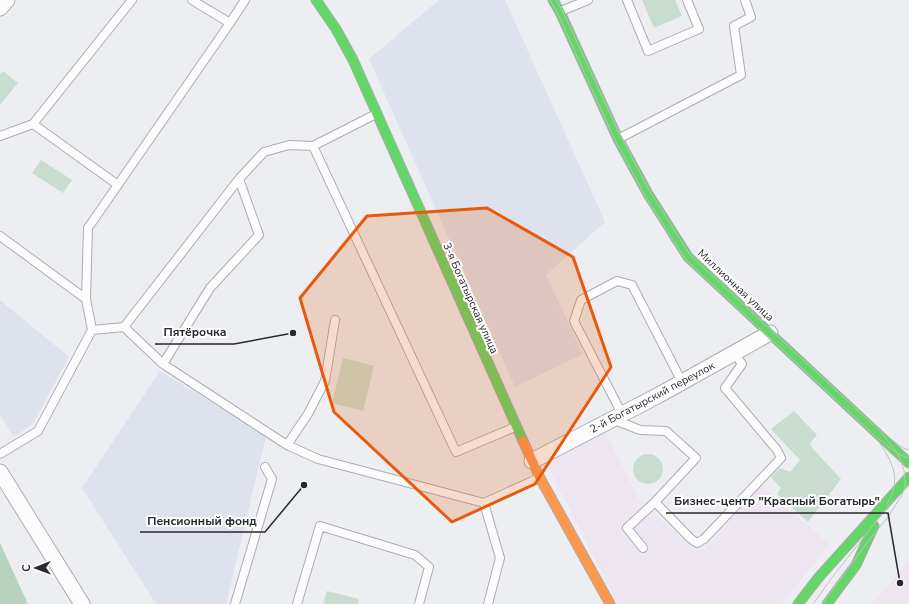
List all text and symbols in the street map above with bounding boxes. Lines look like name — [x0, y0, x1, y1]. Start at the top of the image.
street label: 3-я Богатырская улица — [439, 240, 502, 356]
street label: Миллионная улица — [694, 246, 777, 325]
callout: Пятёрочка — [155, 320, 234, 344]
text: Пятёрочка — [163, 324, 227, 340]
street label: 2-й Богатырский переулок — [587, 358, 717, 437]
callout: Бизнес-центр "Красный Богатырь" — [666, 489, 888, 513]
text: Бизнес-центр "Красный Богатырь" — [674, 493, 880, 509]
callout: Пенсионный фонд — [140, 508, 265, 532]
text: Пенсионный фонд — [147, 513, 257, 529]
north arrow — [16, 548, 56, 588]
text: С — [19, 564, 34, 572]

